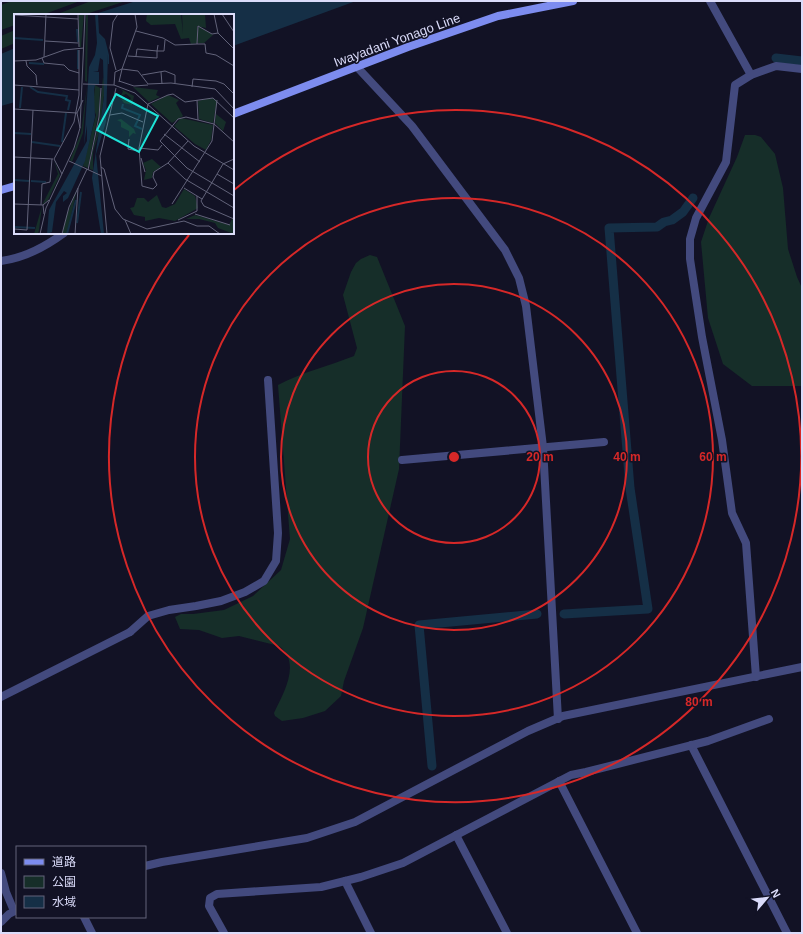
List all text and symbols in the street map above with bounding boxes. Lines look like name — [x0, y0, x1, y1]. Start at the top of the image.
street label: Iwayadani Yonago Line — [332, 10, 462, 70]
inset map — [14, 14, 234, 234]
centre of rings — [447, 450, 461, 464]
text: 20 m — [526, 450, 554, 464]
text: 40 m — [613, 450, 641, 464]
text: 60 m — [699, 450, 727, 464]
text: 80 m — [685, 695, 713, 709]
legend — [16, 846, 146, 918]
text: 道路 — [52, 855, 76, 869]
text: 公園 — [52, 875, 76, 889]
north arrow — [747, 878, 787, 918]
text: N — [769, 887, 783, 900]
text: 水域 — [52, 895, 76, 909]

